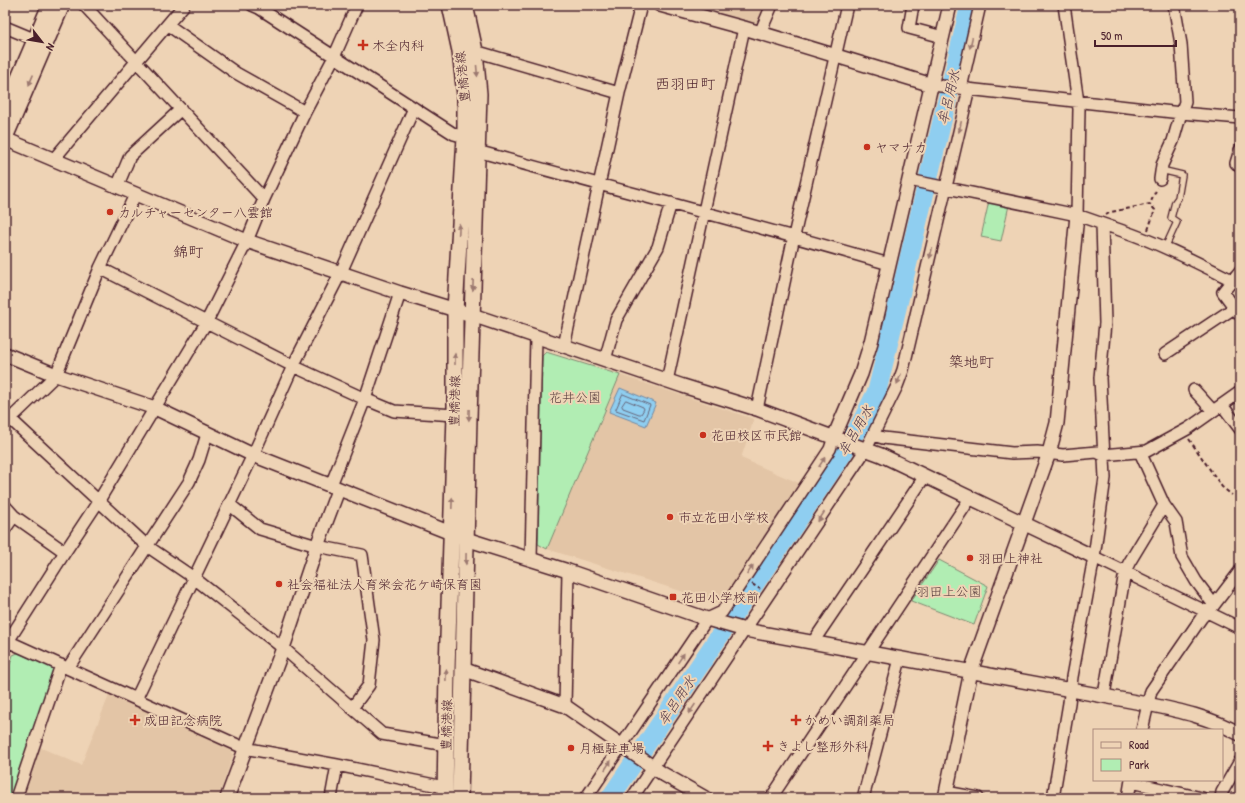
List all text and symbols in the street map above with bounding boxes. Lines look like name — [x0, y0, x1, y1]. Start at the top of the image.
north arrow — [22, 22, 62, 62]
scale bar — [1095, 22, 1176, 48]
text: 50 m — [1101, 27, 1122, 44]
place label: 木全内科 — [372, 36, 424, 54]
one-way arrow — [967, 37, 973, 49]
marker: 木全内科 — [357, 39, 369, 51]
text: N — [43, 41, 58, 53]
street label: 豊橋港線 — [450, 49, 474, 104]
one-way arrow — [473, 65, 480, 77]
water label: 牟呂用水 — [932, 68, 964, 126]
district label: 西羽田町 — [655, 73, 716, 94]
one-way arrow — [28, 74, 34, 85]
one-way arrow — [957, 121, 963, 133]
place label: ヤマナカ — [875, 138, 927, 156]
marker: ヤマナカ — [862, 142, 872, 152]
place label: カルチャーセンター八雲館 — [118, 203, 273, 221]
marker: カルチャーセンター八雲館 — [105, 207, 115, 217]
one-way arrow — [456, 223, 463, 235]
district label: 錦町 — [173, 241, 204, 262]
one-way arrow — [927, 247, 933, 260]
one-way arrow — [470, 279, 476, 292]
district label: 築地町 — [948, 351, 994, 372]
one-way arrow — [452, 352, 458, 365]
street label: 豊橋港線 — [445, 374, 463, 427]
one-way arrow — [896, 374, 902, 386]
park label: 花井公園 — [549, 388, 601, 406]
water label: 牟呂用水 — [833, 401, 877, 459]
one-way arrow — [466, 409, 472, 422]
place label: 花田校区市民館 — [711, 426, 802, 444]
marker: 花田校区市民館 — [698, 430, 708, 440]
one-way arrow — [818, 456, 826, 467]
one-way arrow — [448, 497, 455, 509]
place label: 市立花田小学校 — [678, 508, 769, 526]
one-way arrow — [817, 511, 825, 522]
marker: 市立花田小学校 — [665, 512, 675, 522]
place label: 羽田上神社 — [978, 549, 1043, 567]
one-way arrow — [463, 553, 469, 566]
marker: 羽田上神社 — [965, 553, 975, 563]
one-way arrow — [746, 565, 754, 575]
place label: 社会福祉法人育栄会花ケ崎保育園 — [287, 575, 482, 593]
marker: 社会福祉法人育栄会花ケ崎保育園 — [274, 579, 284, 589]
park label: 羽田上公園 — [916, 582, 982, 600]
place label: 花田小学校前 — [681, 588, 759, 606]
marker: 花田小学校前 — [668, 592, 678, 602]
one-way arrow — [677, 653, 685, 663]
one-way arrow — [443, 669, 450, 681]
water label: 牟呂用水 — [652, 671, 700, 729]
street label: 豊橋港線 — [437, 698, 455, 751]
one-way arrow — [688, 704, 696, 714]
place label: 成田記念病院 — [144, 711, 222, 729]
place label: かめい調剤薬局 — [804, 711, 895, 729]
marker: 成田記念病院 — [129, 714, 141, 726]
marker: かめい調剤薬局 — [791, 715, 801, 725]
legend — [1093, 729, 1223, 781]
text: Road — [1129, 736, 1149, 753]
place label: きよし整形外科 — [777, 737, 868, 755]
place label: 月極駐車場 — [579, 739, 644, 757]
marker: きよし整形外科 — [762, 740, 774, 752]
marker: 月極駐車場 — [566, 743, 576, 753]
text: Park — [1129, 756, 1149, 773]
one-way arrow — [604, 760, 612, 771]

